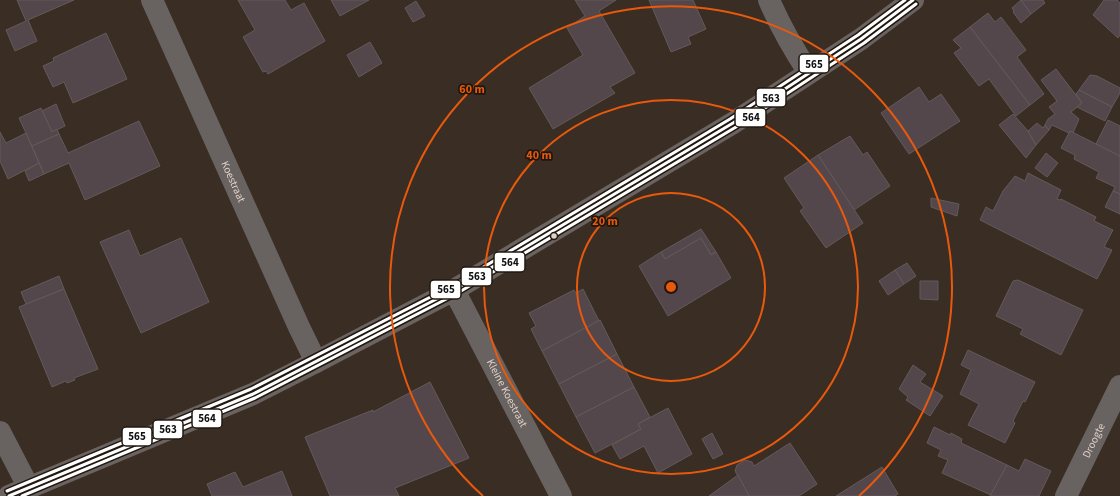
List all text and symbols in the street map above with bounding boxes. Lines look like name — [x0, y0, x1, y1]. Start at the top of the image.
line badge: 565 — [799, 54, 829, 73]
text: 565 — [805, 57, 823, 72]
text: 60 m — [459, 81, 485, 98]
line badge: 563 — [756, 88, 786, 107]
text: 563 — [762, 91, 780, 106]
line badge: 564 — [735, 108, 766, 127]
text: 564 — [742, 110, 760, 125]
text: 40 m — [526, 147, 552, 164]
street label: Koestraat — [217, 159, 249, 205]
text: 20 m — [592, 213, 618, 230]
unlabelled marker — [549, 231, 559, 241]
line badge: 564 — [494, 252, 525, 272]
text: 564 — [501, 255, 519, 270]
line badge: 563 — [461, 267, 492, 286]
text: 563 — [468, 269, 486, 284]
line badge: 565 — [430, 280, 461, 299]
centre of rings — [664, 280, 678, 294]
text: 565 — [437, 282, 455, 297]
street label: Kleine Koestraat — [483, 356, 531, 430]
line badge: 564 — [192, 409, 222, 428]
text: 564 — [198, 411, 216, 426]
line badge: 563 — [153, 420, 183, 439]
street label: Droogte — [1079, 420, 1109, 460]
text: 563 — [159, 422, 177, 437]
line badge: 565 — [122, 427, 152, 446]
text: 565 — [128, 429, 146, 444]

